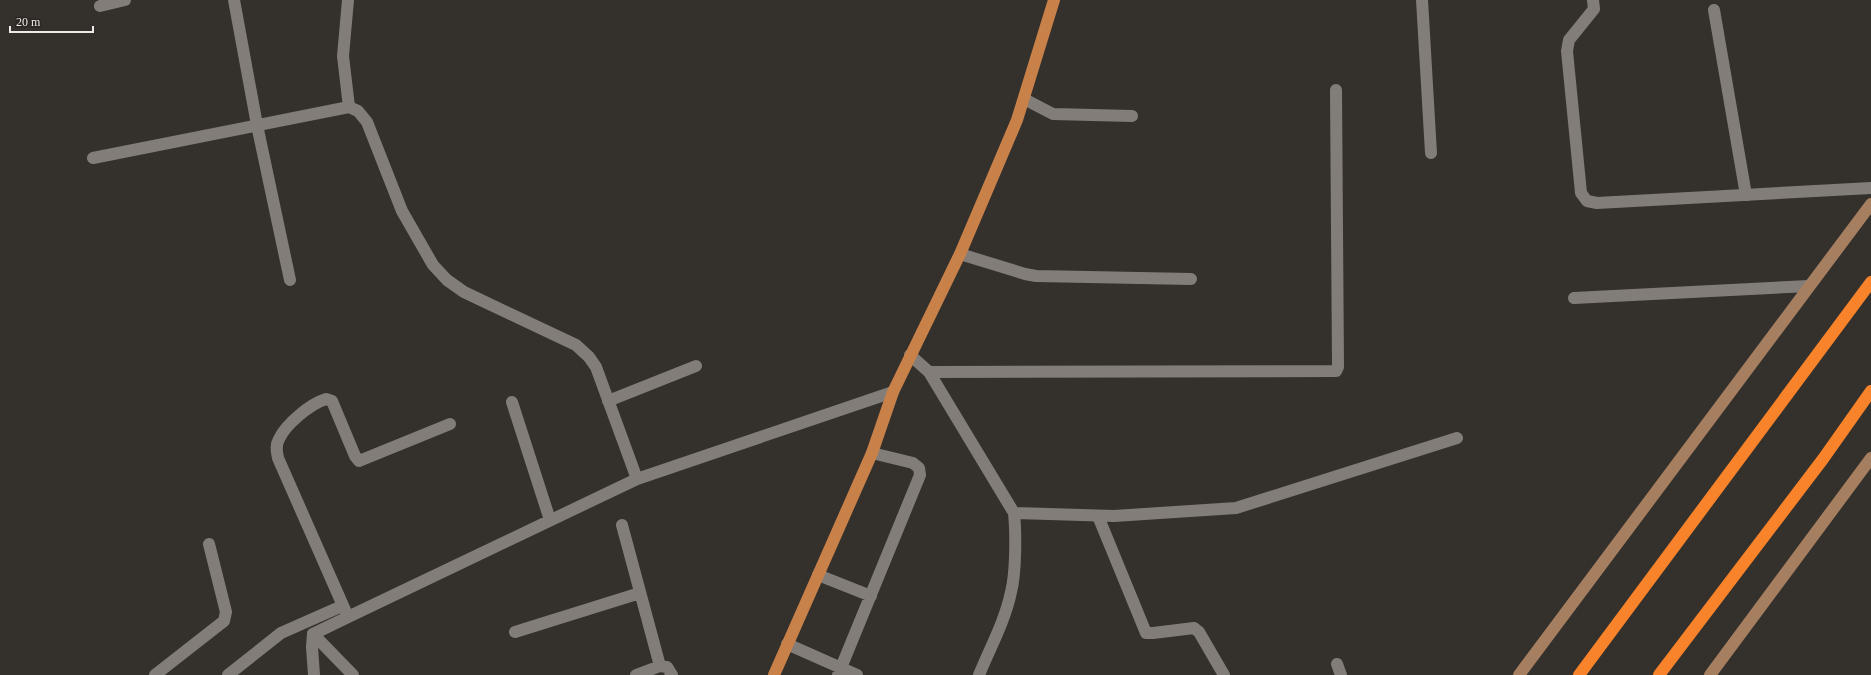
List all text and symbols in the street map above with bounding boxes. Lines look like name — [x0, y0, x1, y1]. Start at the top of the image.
scale bar — [10, 8, 93, 34]
text: 20 m — [16, 15, 41, 29]

